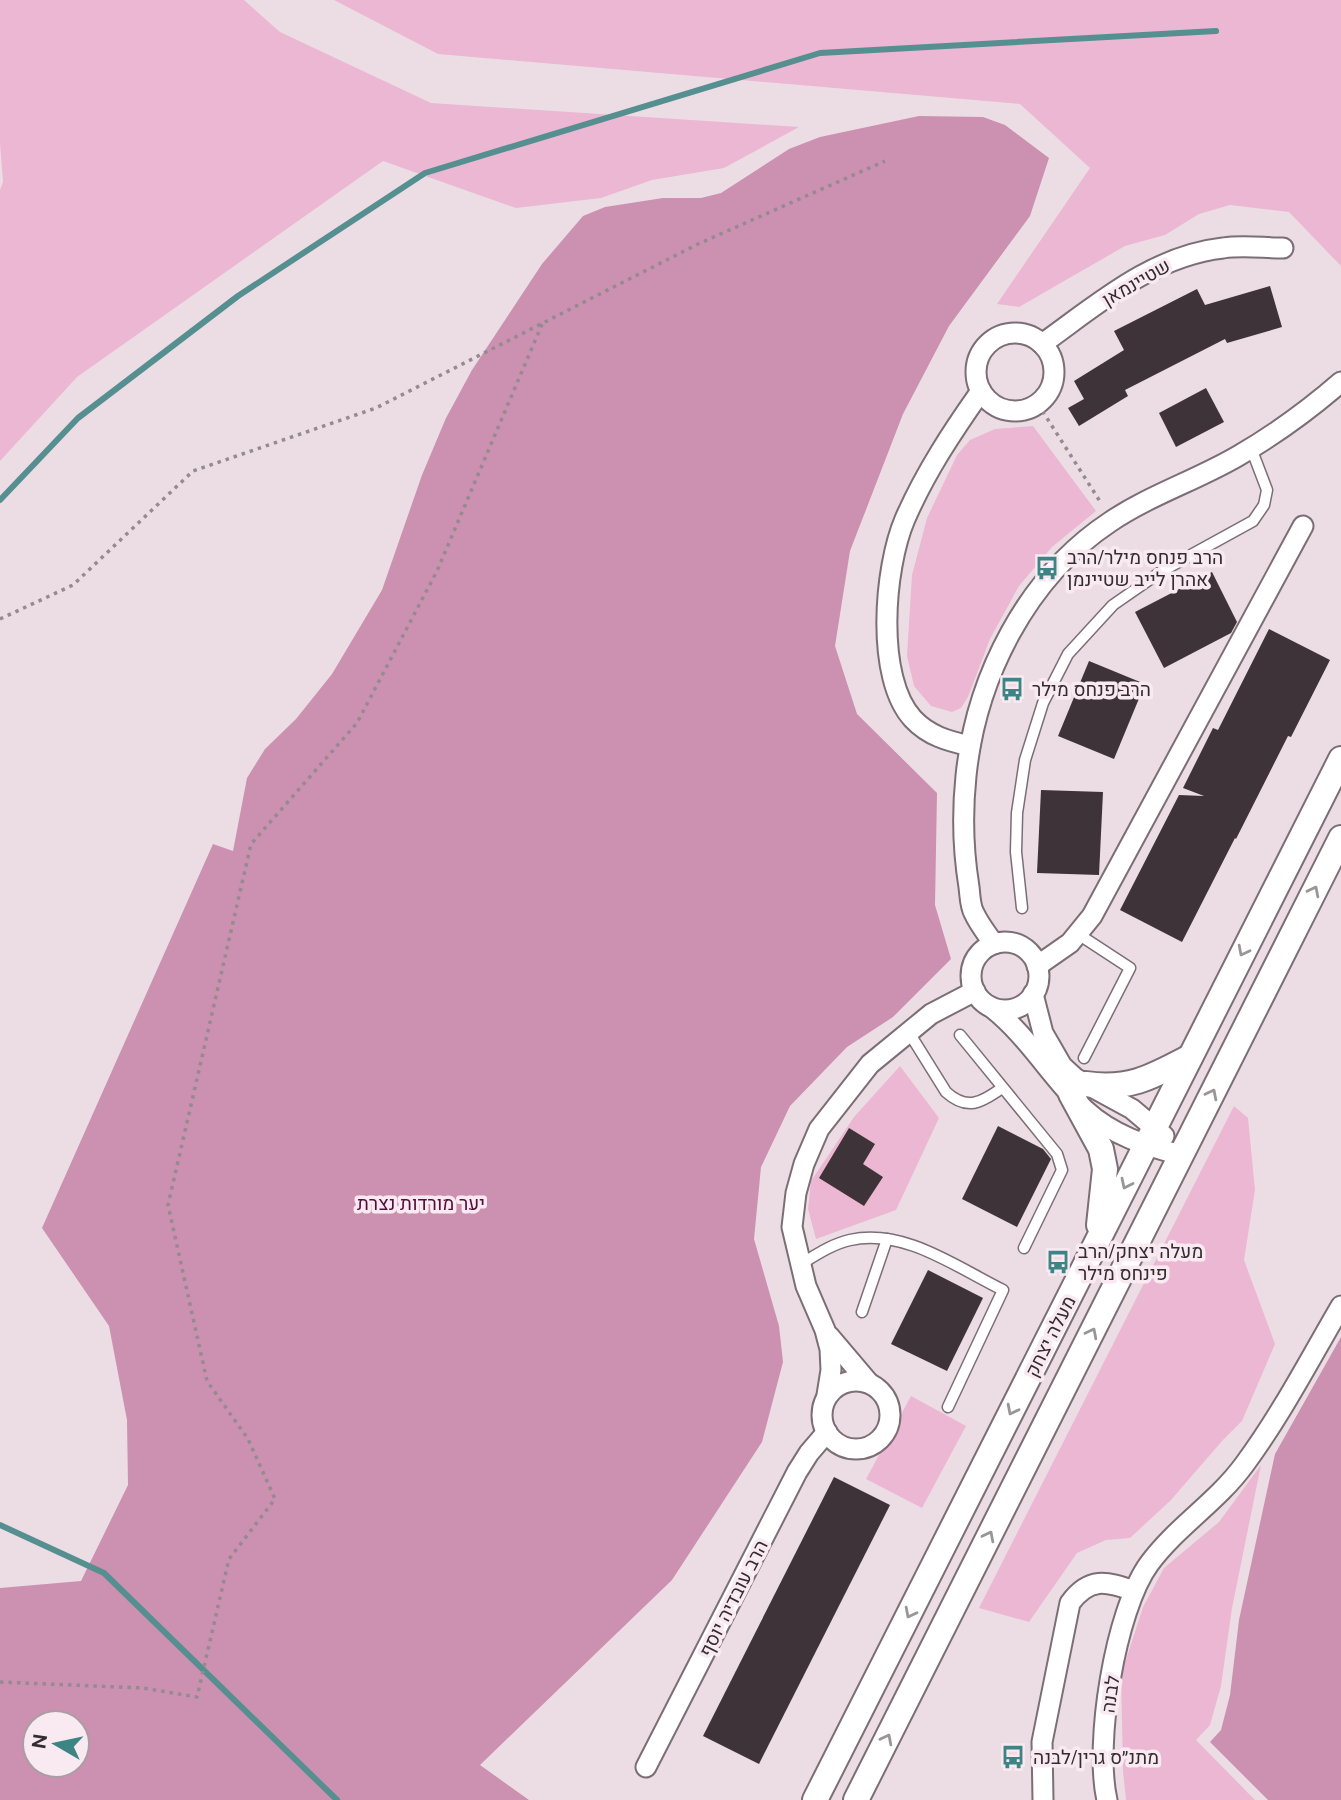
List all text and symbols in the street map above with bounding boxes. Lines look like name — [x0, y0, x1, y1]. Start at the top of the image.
street label: שטיינמאן — [1098, 254, 1174, 310]
place label: הרב פנחס מילר/הרב אהרן לייב שטיינמן — [1067, 546, 1223, 590]
bus stop icon: הרב פנחס מילר/הרב אהרן לייב שטיינמן — [1033, 554, 1061, 582]
bus stop icon: הרב פנחס מילר — [998, 675, 1026, 703]
place label: הרב פנחס מילר — [1032, 678, 1151, 700]
one-way arrow — [1306, 886, 1320, 898]
one-way arrow — [1238, 944, 1252, 956]
one-way arrow — [1203, 1089, 1217, 1101]
one-way arrow — [1120, 1177, 1134, 1189]
park label: יער מורדות נצרת — [357, 1192, 485, 1214]
place label: מעלה יצחק/הרב פינחס מילר — [1078, 1240, 1203, 1284]
bus stop icon: מעלה יצחק/הרב פינחס מילר — [1044, 1248, 1072, 1276]
street label: מעלה יצחק — [1020, 1292, 1080, 1380]
one-way arrow — [1083, 1328, 1097, 1340]
one-way arrow — [1007, 1403, 1021, 1415]
one-way arrow — [981, 1531, 995, 1543]
street label: הרב עובדיה יוסף — [694, 1536, 772, 1660]
one-way arrow — [904, 1606, 918, 1618]
street label: לבנה — [1096, 1674, 1124, 1714]
north arrow — [21, 1709, 91, 1779]
text: N — [27, 1732, 51, 1750]
one-way arrow — [878, 1734, 892, 1746]
bus stop icon: מתנ״ס גרין/לבנה — [999, 1743, 1027, 1771]
place label: מתנ״ס גרין/לבנה — [1033, 1746, 1159, 1768]

